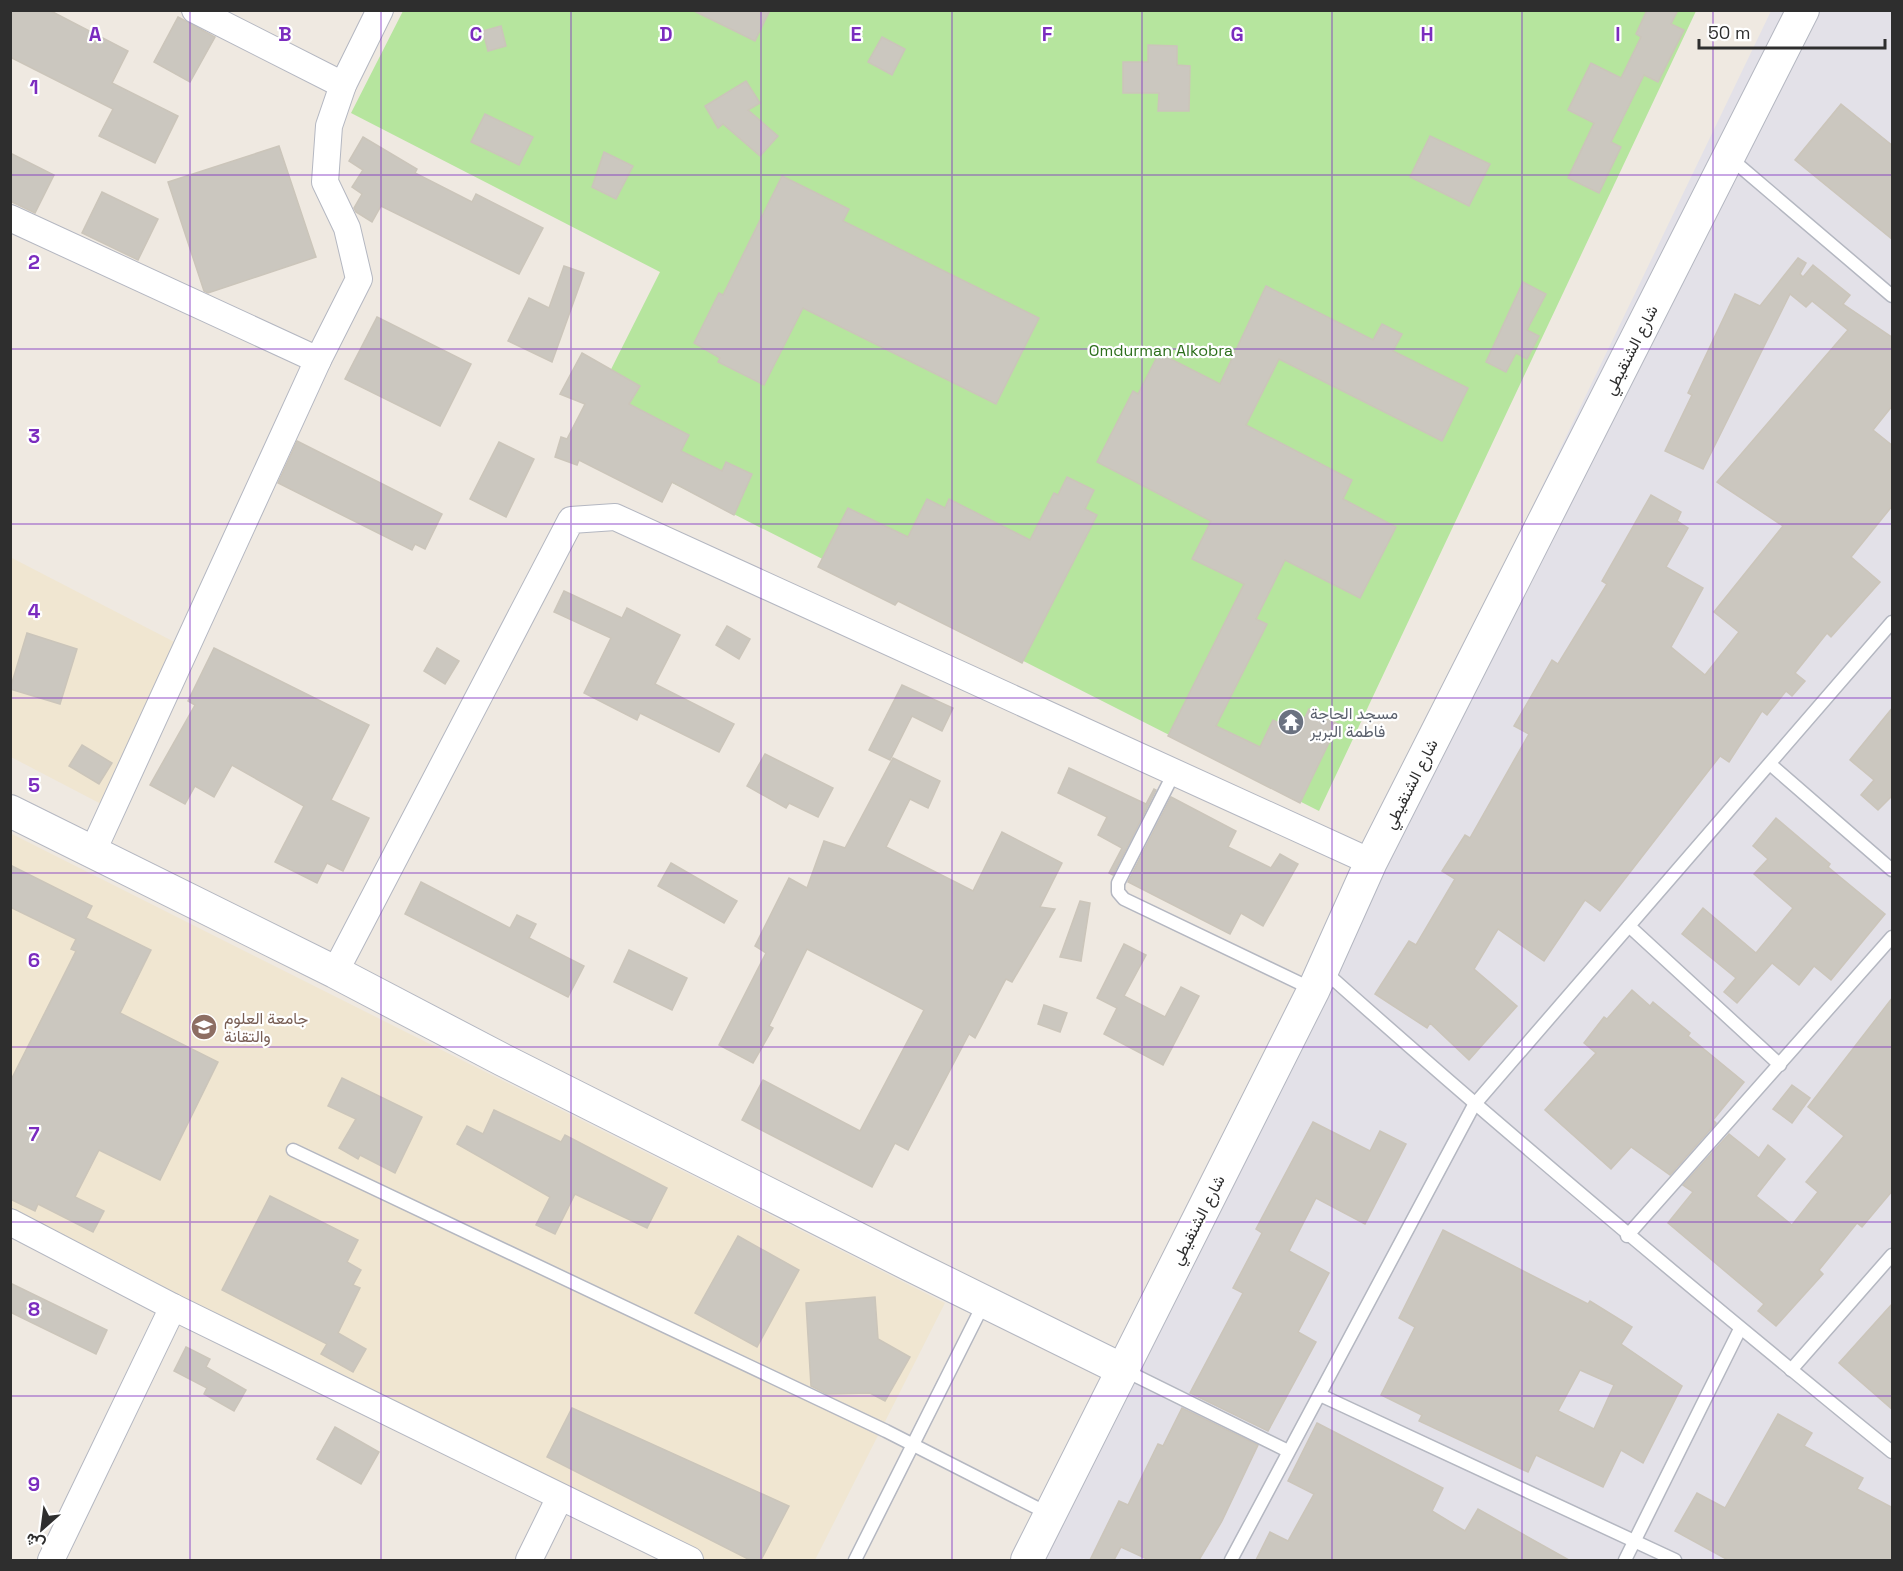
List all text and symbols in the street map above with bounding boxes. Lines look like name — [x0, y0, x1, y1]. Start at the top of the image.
scale bar — [1699, 12, 1885, 50]
text: A — [89, 21, 102, 47]
text: B — [278, 21, 292, 47]
text: C — [470, 21, 483, 47]
text: D — [659, 21, 673, 47]
text: E — [850, 21, 862, 47]
text: F — [1042, 21, 1053, 47]
text: G — [1230, 21, 1244, 47]
text: H — [1420, 21, 1434, 47]
text: I — [1615, 21, 1621, 47]
text: 50 m — [1708, 21, 1750, 44]
text: 1 — [29, 74, 39, 100]
text: 2 — [28, 249, 40, 275]
street label: شارع الشنقيطي — [1599, 301, 1665, 400]
park label: Omdurman Alkobra — [1089, 340, 1233, 361]
text: 3 — [28, 423, 40, 449]
text: 4 — [28, 598, 41, 624]
place label: مسجد الحاجة فاطمة البرير — [1309, 703, 1398, 742]
temple icon: مسجد الحاجة فاطمة البرير — [1276, 707, 1306, 737]
street label: شارع الشنقيطي — [1379, 735, 1445, 834]
text: 5 — [28, 772, 40, 798]
text: 6 — [28, 947, 40, 973]
place label: جامعة العلوم والتقانة — [224, 1008, 308, 1047]
school or university icon: جامعة العلوم والتقانة — [189, 1012, 219, 1042]
text: 7 — [28, 1121, 40, 1147]
street label: شارع الشنقيطي — [1166, 1171, 1232, 1270]
text: 8 — [28, 1296, 40, 1322]
text: 9 — [28, 1471, 40, 1497]
north arrow — [12, 1499, 72, 1559]
text: ش — [22, 1528, 49, 1556]

